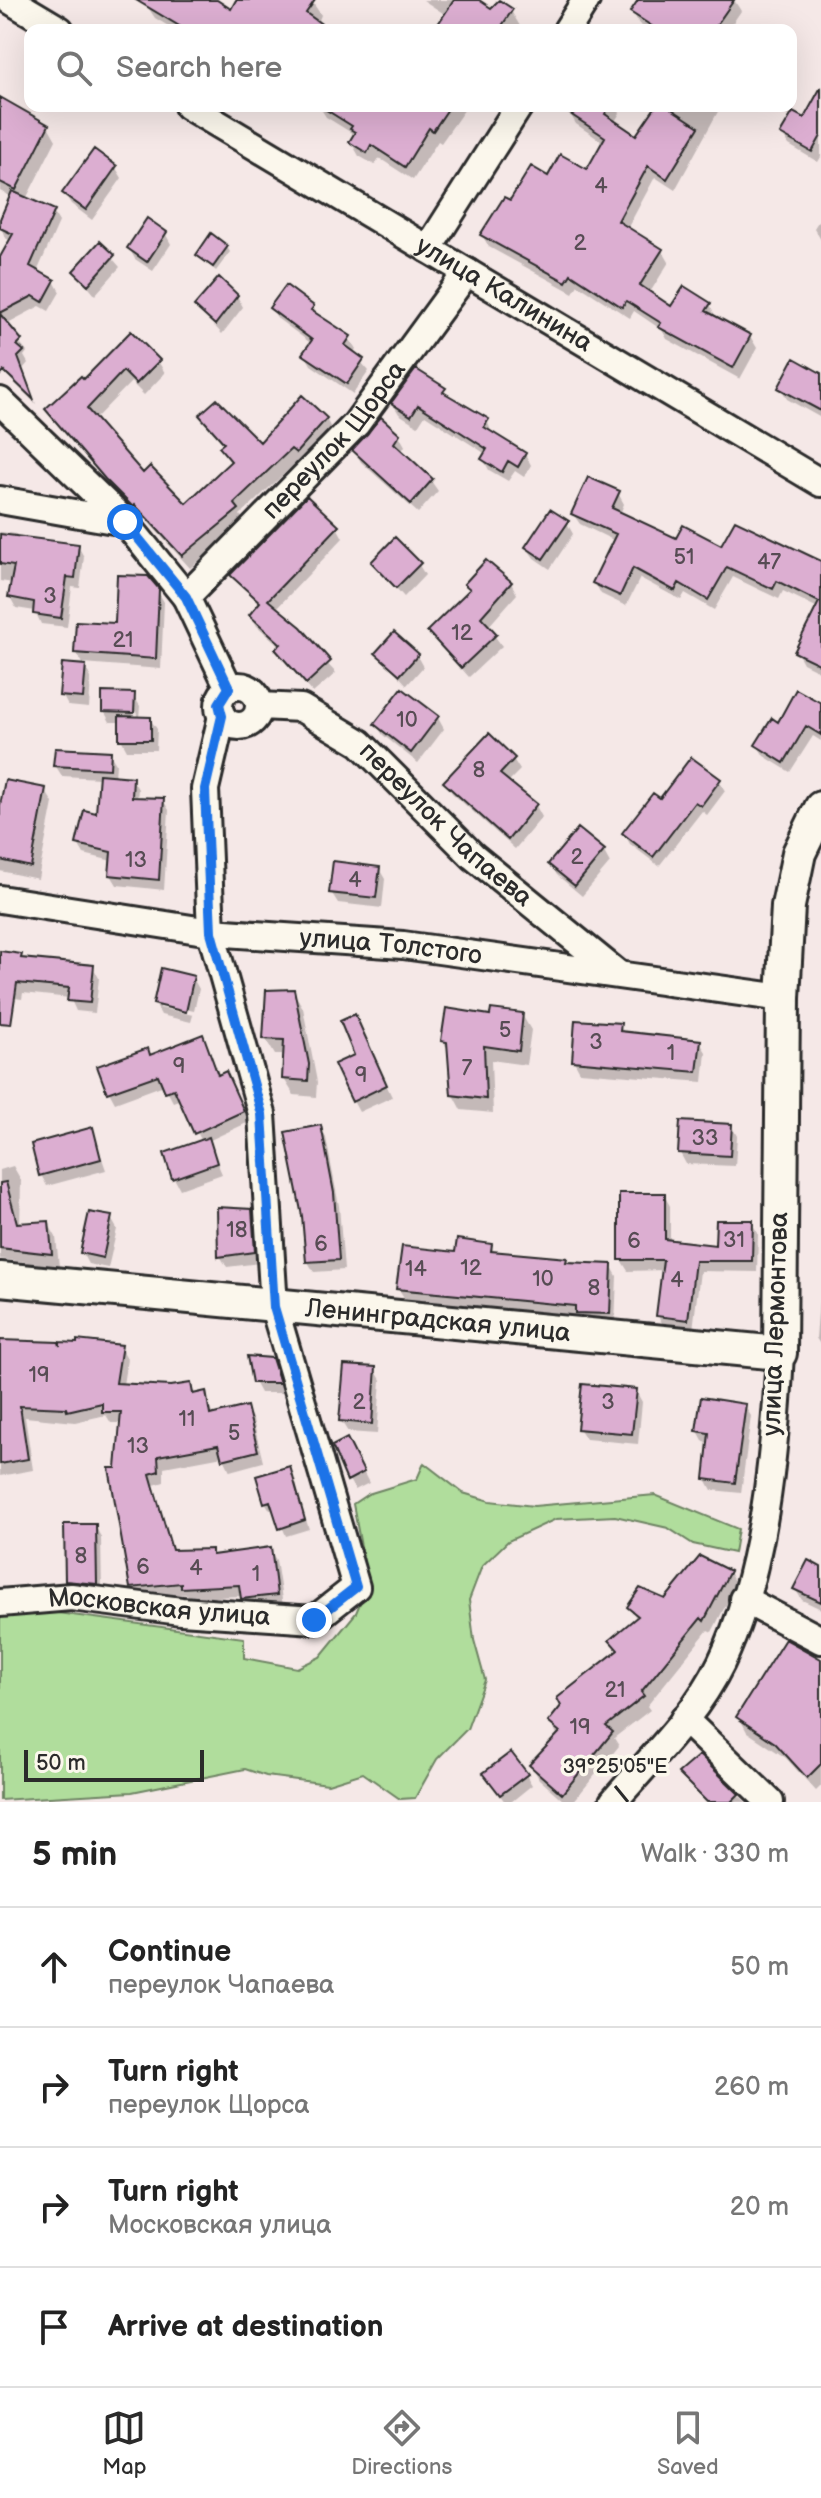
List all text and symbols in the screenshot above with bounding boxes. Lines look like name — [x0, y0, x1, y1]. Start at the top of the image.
search box — [24, 24, 797, 112]
icon: search — [52, 46, 96, 90]
text: Search here — [116, 50, 282, 86]
house number: 4 — [594, 173, 608, 200]
street label: улица Калинина — [410, 230, 598, 359]
house number: 2 — [574, 230, 587, 257]
street label: переулок Щорса — [256, 355, 412, 526]
route start — [107, 504, 143, 540]
house number: 51 — [673, 544, 695, 571]
house number: 47 — [757, 549, 781, 576]
house number: 3 — [43, 583, 57, 610]
house number: 12 — [451, 620, 473, 647]
house number: 21 — [112, 627, 134, 654]
house number: 10 — [396, 707, 418, 734]
street label: переулок Чапаева — [353, 736, 538, 913]
house number: 8 — [473, 757, 485, 784]
house number: 2 — [571, 844, 584, 871]
house number: 13 — [125, 847, 147, 874]
house number: 4 — [348, 867, 362, 894]
street label: улица Толстого — [299, 923, 484, 971]
house number: 5 — [499, 1017, 511, 1044]
house number: 3 — [589, 1029, 603, 1056]
house number: 1 — [667, 1040, 675, 1067]
house number: 9 — [173, 1053, 185, 1080]
house number: 7 — [462, 1055, 473, 1082]
house number: 9 — [355, 1062, 367, 1089]
house number: 33 — [691, 1125, 719, 1152]
street label: улица Лермонтова — [757, 1211, 795, 1437]
house number: 18 — [226, 1217, 248, 1244]
house number: 31 — [723, 1227, 745, 1254]
house number: 6 — [627, 1228, 641, 1255]
house number: 6 — [314, 1231, 328, 1258]
house number: 12 — [460, 1255, 482, 1282]
house number: 14 — [405, 1256, 428, 1283]
house number: 10 — [532, 1266, 554, 1293]
house number: 4 — [670, 1267, 684, 1294]
house number: 8 — [588, 1275, 600, 1302]
street label: Ленинградская улица — [303, 1292, 572, 1349]
house number: 19 — [28, 1362, 50, 1389]
house number: 2 — [353, 1389, 366, 1416]
house number: 3 — [601, 1389, 615, 1416]
house number: 11 — [178, 1406, 196, 1433]
house number: 5 — [228, 1420, 240, 1447]
house number: 13 — [127, 1433, 149, 1460]
house number: 8 — [75, 1543, 87, 1570]
house number: 6 — [136, 1554, 150, 1581]
house number: 4 — [189, 1555, 203, 1582]
house number: 1 — [252, 1561, 260, 1588]
street label: Московская улица — [47, 1581, 272, 1633]
route end — [296, 1602, 332, 1638]
house number: 21 — [604, 1677, 626, 1704]
house number: 19 — [569, 1714, 591, 1741]
scale bar — [24, 1746, 204, 1782]
text: 50 m — [36, 1750, 86, 1777]
text: 39°25'05"E — [563, 1755, 667, 1779]
text: 5 min — [32, 1834, 117, 1875]
text: Walk · 330 m — [641, 1839, 789, 1870]
text: Continue — [108, 1934, 231, 1970]
icon: ahead — [32, 1945, 76, 1989]
text: 50 m — [730, 1952, 789, 1983]
text: переулок Чапаева — [108, 1970, 334, 2001]
text: Turn right — [108, 2054, 239, 2090]
icon: right — [32, 2065, 76, 2109]
text: 260 m — [714, 2072, 789, 2103]
text: переулок Щорса — [108, 2090, 310, 2121]
text: Turn right — [108, 2174, 239, 2210]
icon: right — [32, 2185, 76, 2229]
text: 20 m — [730, 2192, 789, 2223]
text: Московская улица — [108, 2210, 332, 2241]
icon: arrive — [32, 2305, 76, 2349]
text: Arrive at destination — [108, 2309, 384, 2345]
tab: Map — [102, 2406, 147, 2481]
tab: Directions — [351, 2406, 452, 2481]
tab: Saved — [657, 2406, 719, 2481]

